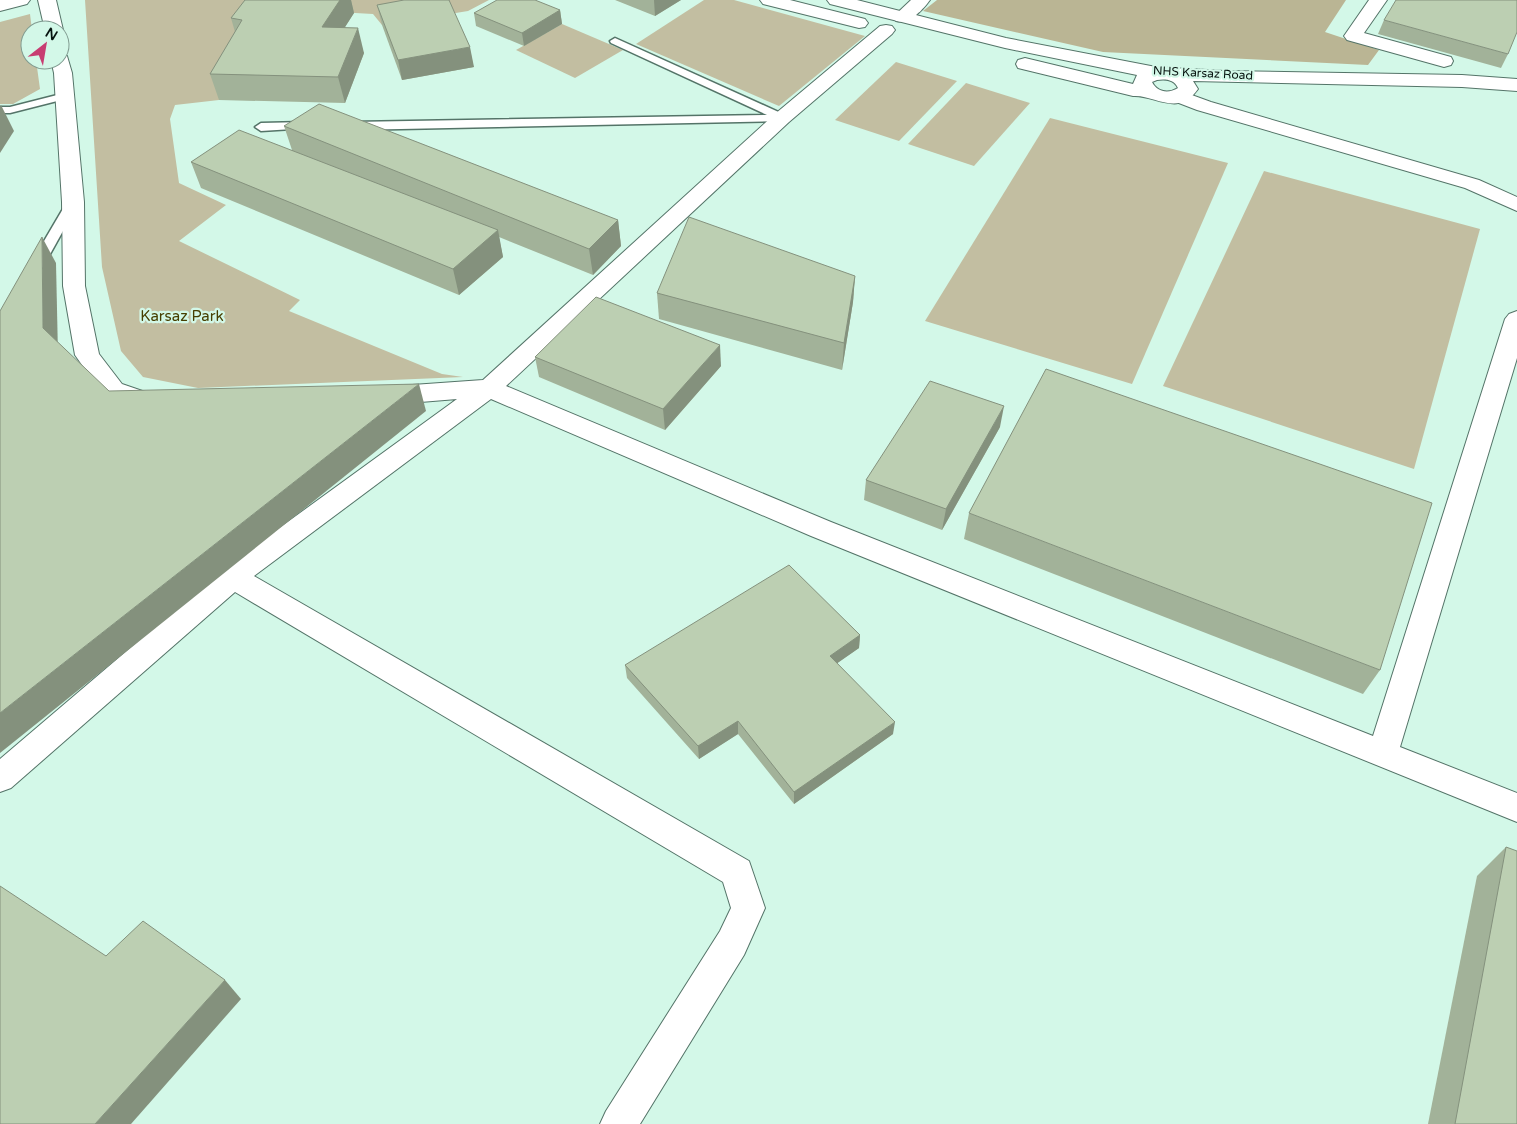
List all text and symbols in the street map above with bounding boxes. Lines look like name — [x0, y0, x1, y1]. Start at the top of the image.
north arrow — [20, 20, 70, 70]
text: N — [42, 24, 61, 44]
street label: NHS Karsaz Road — [1153, 63, 1253, 83]
park label: Karsaz Park — [140, 307, 224, 325]

